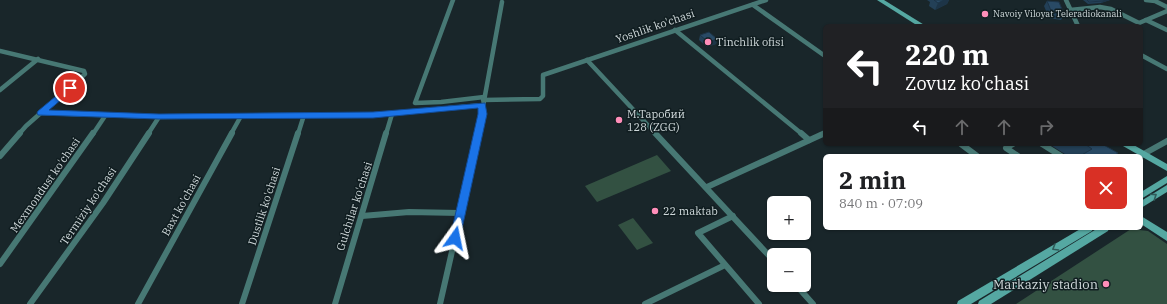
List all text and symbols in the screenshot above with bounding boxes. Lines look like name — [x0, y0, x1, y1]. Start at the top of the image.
street label: Yoshlik ko'chasi — [614, 6, 697, 46]
place label: Navoiy Viloyat Teleradiokanali — [993, 8, 1122, 19]
marker: Navoiy Viloyat Teleradiokanali — [980, 9, 990, 19]
place label: Tinchlik ofisi — [716, 35, 784, 49]
text: 220 m — [905, 36, 989, 73]
marker: Tinchlik ofisi — [703, 37, 713, 47]
icon: left — [839, 40, 891, 92]
pin — [53, 71, 87, 105]
text: Zovuz ko'chasi — [905, 72, 1029, 95]
icon: arrive — [59, 77, 81, 99]
place label: М.Таробий 128 (ZGG) — [627, 107, 685, 134]
marker: М.Таробий 128 (ZGG) — [614, 115, 624, 125]
icon: left — [909, 116, 931, 138]
icon: ahead — [951, 116, 973, 138]
icon: ahead — [993, 116, 1015, 138]
icon: right — [1035, 116, 1057, 138]
street label: Mexmondust ko'chasi — [7, 134, 83, 235]
street label: Gulchilar ko'chasi — [333, 159, 375, 252]
street label: Termiziy ko'chasi — [57, 164, 120, 248]
text: 2 min — [839, 164, 906, 196]
street label: Dustlik ko'chasi — [245, 165, 283, 247]
button: close — [1085, 167, 1127, 209]
street label: Baxt ko'chasi — [158, 171, 204, 238]
one-way arrow — [1150, 193, 1157, 201]
text: 840 m · 07:09 — [839, 195, 923, 212]
map controls — [767, 196, 811, 292]
button: + — [767, 196, 811, 240]
place label: 22 maktab — [663, 204, 718, 218]
marker: 22 maktab — [650, 206, 660, 216]
position arrow — [434, 217, 476, 259]
one-way arrow — [1052, 243, 1059, 251]
button: − — [767, 248, 811, 292]
place label: Markaziy stadion — [993, 276, 1098, 293]
marker: Markaziy stadion — [1101, 279, 1111, 289]

